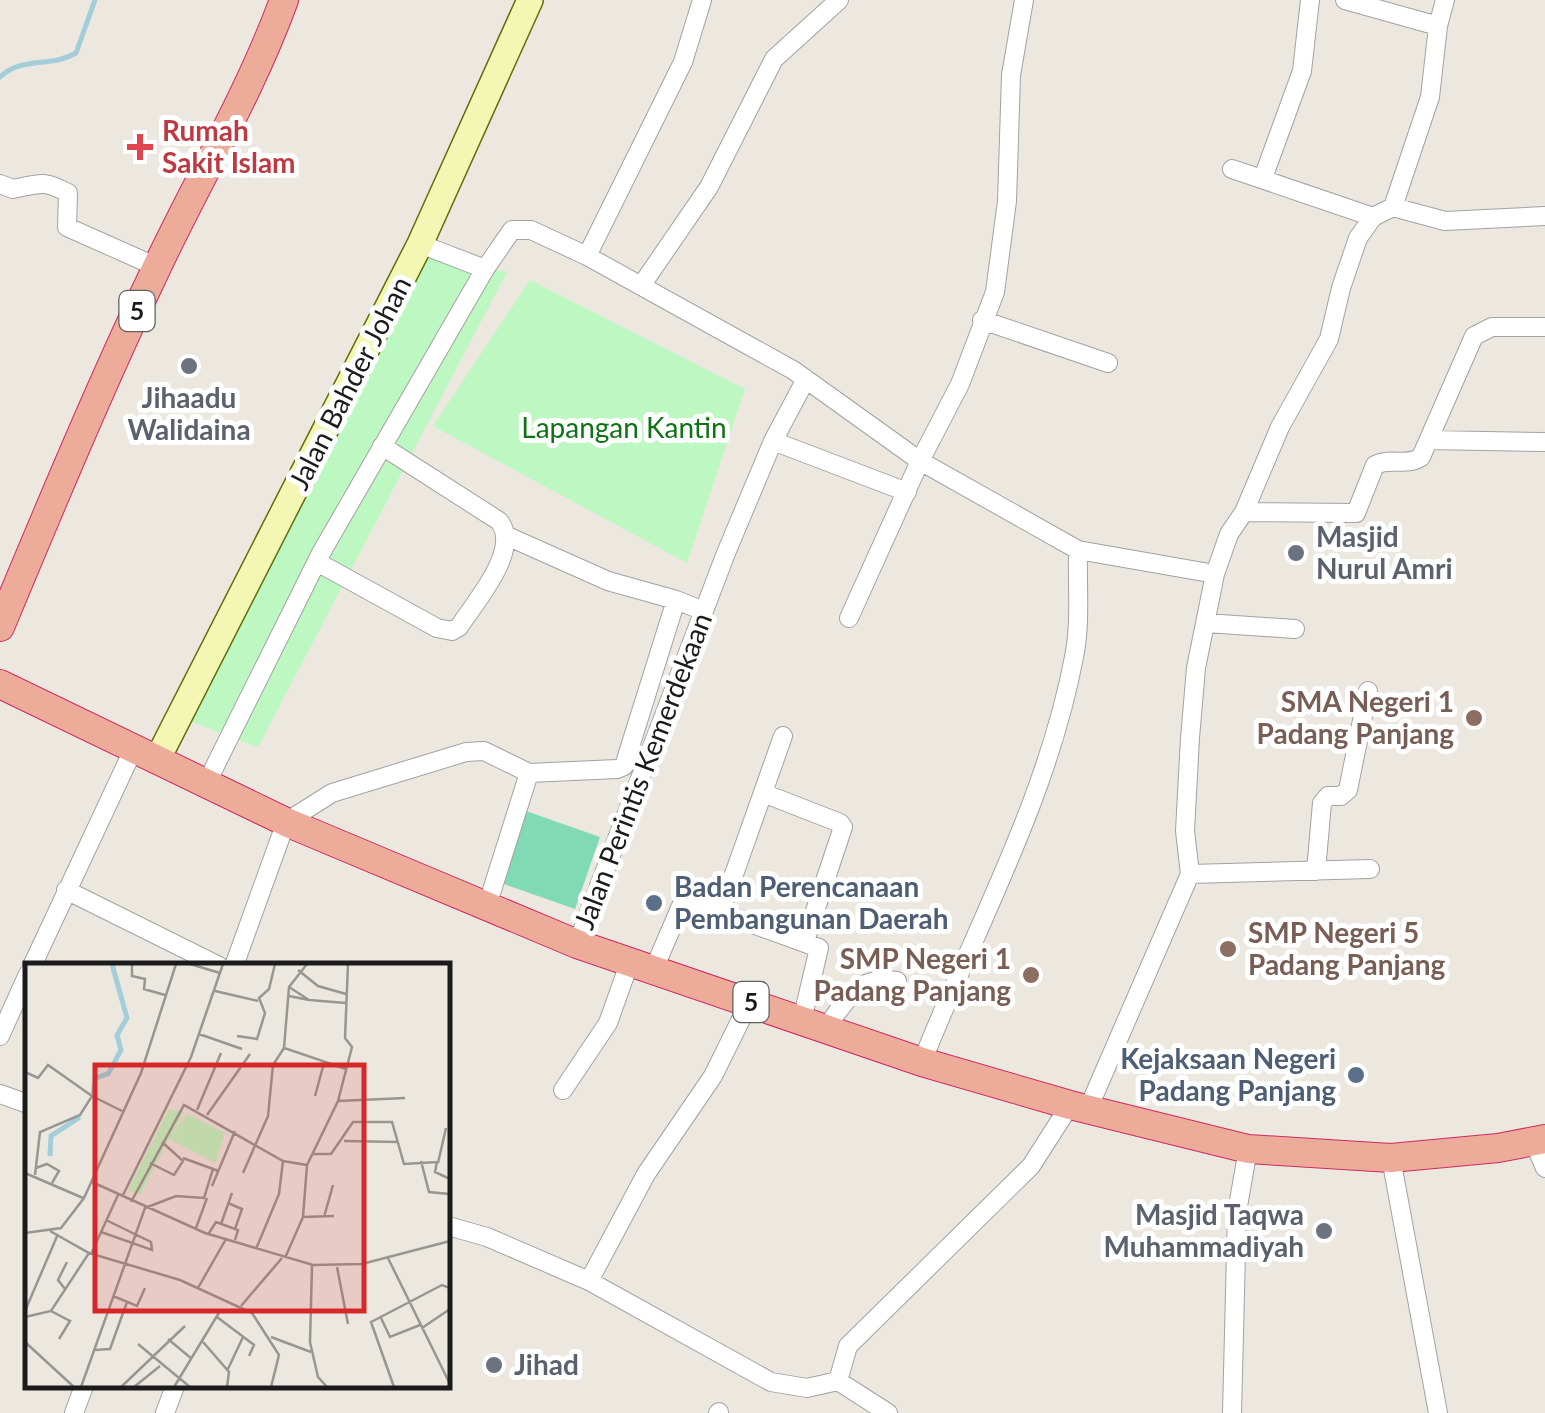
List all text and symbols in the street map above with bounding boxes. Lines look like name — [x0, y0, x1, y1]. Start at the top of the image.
place label: Rumah Sakit Islam — [162, 113, 296, 179]
marker: Rumah Sakit Islam — [127, 134, 153, 160]
street label: Jalan Bahder Johan — [281, 270, 418, 495]
road number: 5 — [120, 291, 154, 331]
marker: Jihaadu Walidaina — [178, 355, 200, 377]
place label: Jihaadu Walidaina — [127, 380, 251, 446]
park label: Lapangan Kantin — [521, 410, 727, 444]
place label: Masjid Nurul Amri — [1316, 519, 1453, 585]
marker: Masjid Nurul Amri — [1285, 542, 1307, 564]
street label: Jalan Perintis Kemerdekaan — [566, 608, 718, 934]
place label: SMA Negeri 1 Padang Panjang — [1257, 684, 1454, 750]
marker: SMA Negeri 1 Padang Panjang — [1463, 707, 1485, 729]
place label: Badan Perencanaan Pembangunan Daerah — [674, 869, 949, 935]
marker: Badan Perencanaan Pembangunan Daerah — [643, 892, 665, 914]
place label: SMP Negeri 5 Padang Panjang — [1248, 915, 1446, 981]
marker: SMP Negeri 5 Padang Panjang — [1217, 938, 1239, 960]
place label: SMP Negeri 1 Padang Panjang — [814, 941, 1011, 1007]
inset map — [25, 963, 450, 1388]
marker: SMP Negeri 1 Padang Panjang — [1020, 964, 1042, 986]
road number: 5 — [734, 982, 768, 1022]
place label: Kejaksaan Negeri Padang Panjang — [1120, 1041, 1336, 1107]
marker: Kejaksaan Negeri Padang Panjang — [1345, 1064, 1367, 1086]
place label: Masjid Taqwa Muhammadiyah — [1103, 1197, 1304, 1263]
marker: Masjid Taqwa Muhammadiyah — [1313, 1220, 1335, 1242]
place label: Jihad — [514, 1347, 579, 1381]
marker: Jihad — [483, 1354, 505, 1376]

